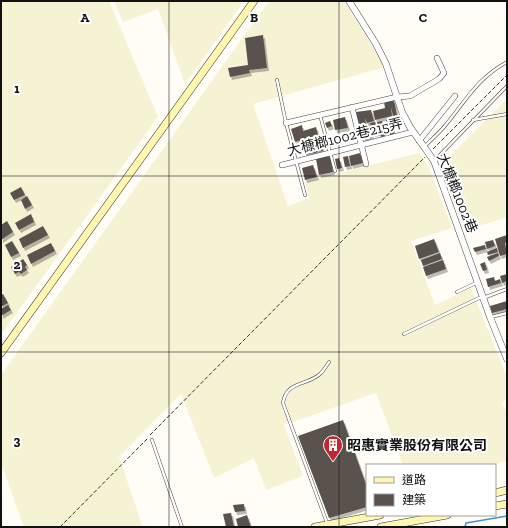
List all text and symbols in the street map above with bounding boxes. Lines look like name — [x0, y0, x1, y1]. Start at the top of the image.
text: A — [81, 10, 90, 25]
text: B — [250, 10, 258, 25]
text: C — [419, 10, 427, 25]
text: 1 — [14, 81, 20, 96]
street label: 大槺榔1002巷215弄 — [285, 114, 405, 160]
street label: 大槺榔1002巷 — [433, 151, 481, 235]
text: 2 — [14, 257, 21, 272]
text: 3 — [14, 433, 21, 448]
building icon: 昭惠實業股份有限公司 — [322, 434, 344, 462]
place label: 昭惠實業股份有限公司 — [347, 437, 487, 454]
legend — [366, 464, 496, 516]
text: 道路 — [402, 473, 426, 487]
text: 建築 — [402, 493, 426, 507]

